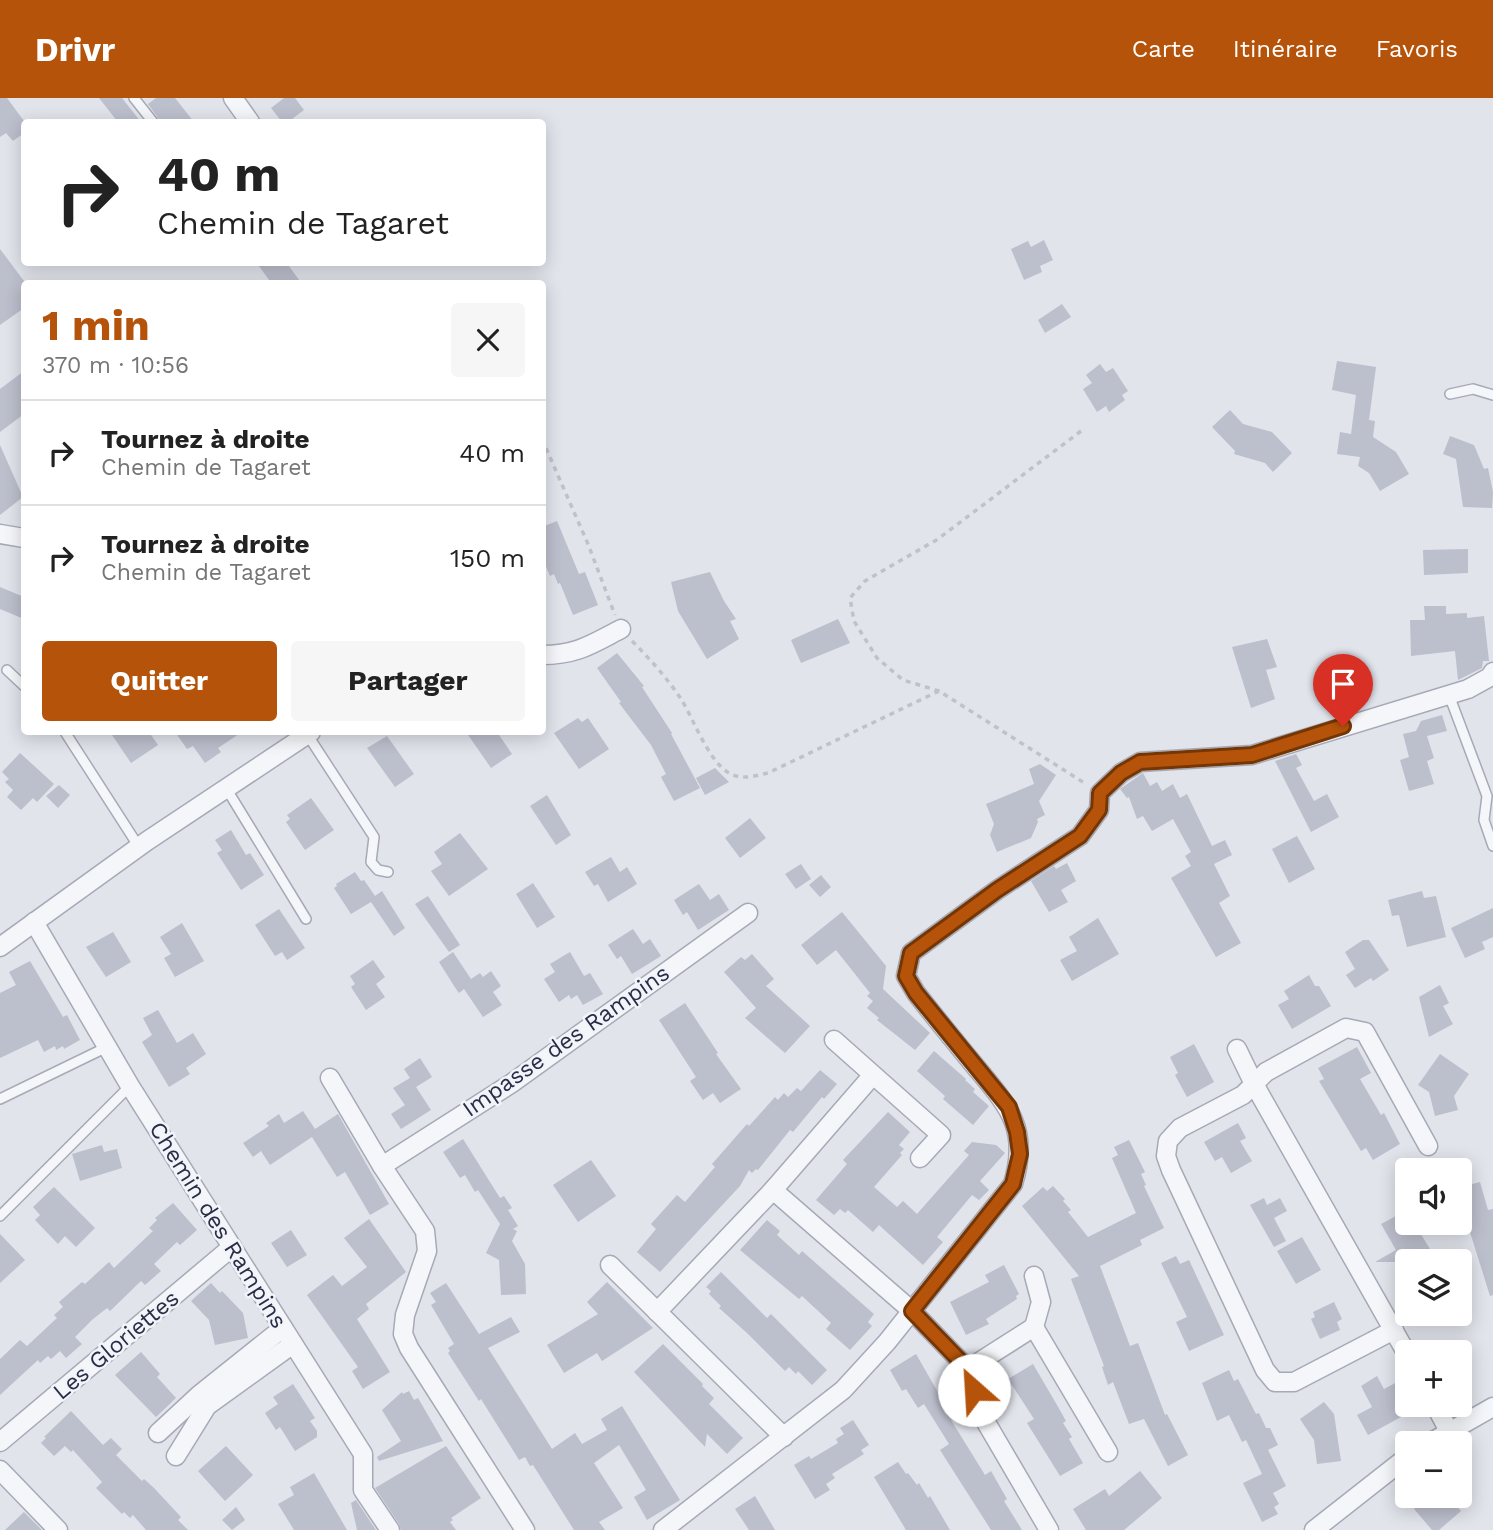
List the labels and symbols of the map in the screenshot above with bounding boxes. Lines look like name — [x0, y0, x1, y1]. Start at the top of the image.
pin — [1313, 654, 1373, 726]
street label: Impasse des Rampins — [457, 959, 675, 1123]
street label: Chemin des Rampins — [143, 1117, 293, 1333]
street label: Les Gloriettes — [48, 1285, 184, 1405]
position arrow — [937, 1353, 1011, 1427]

